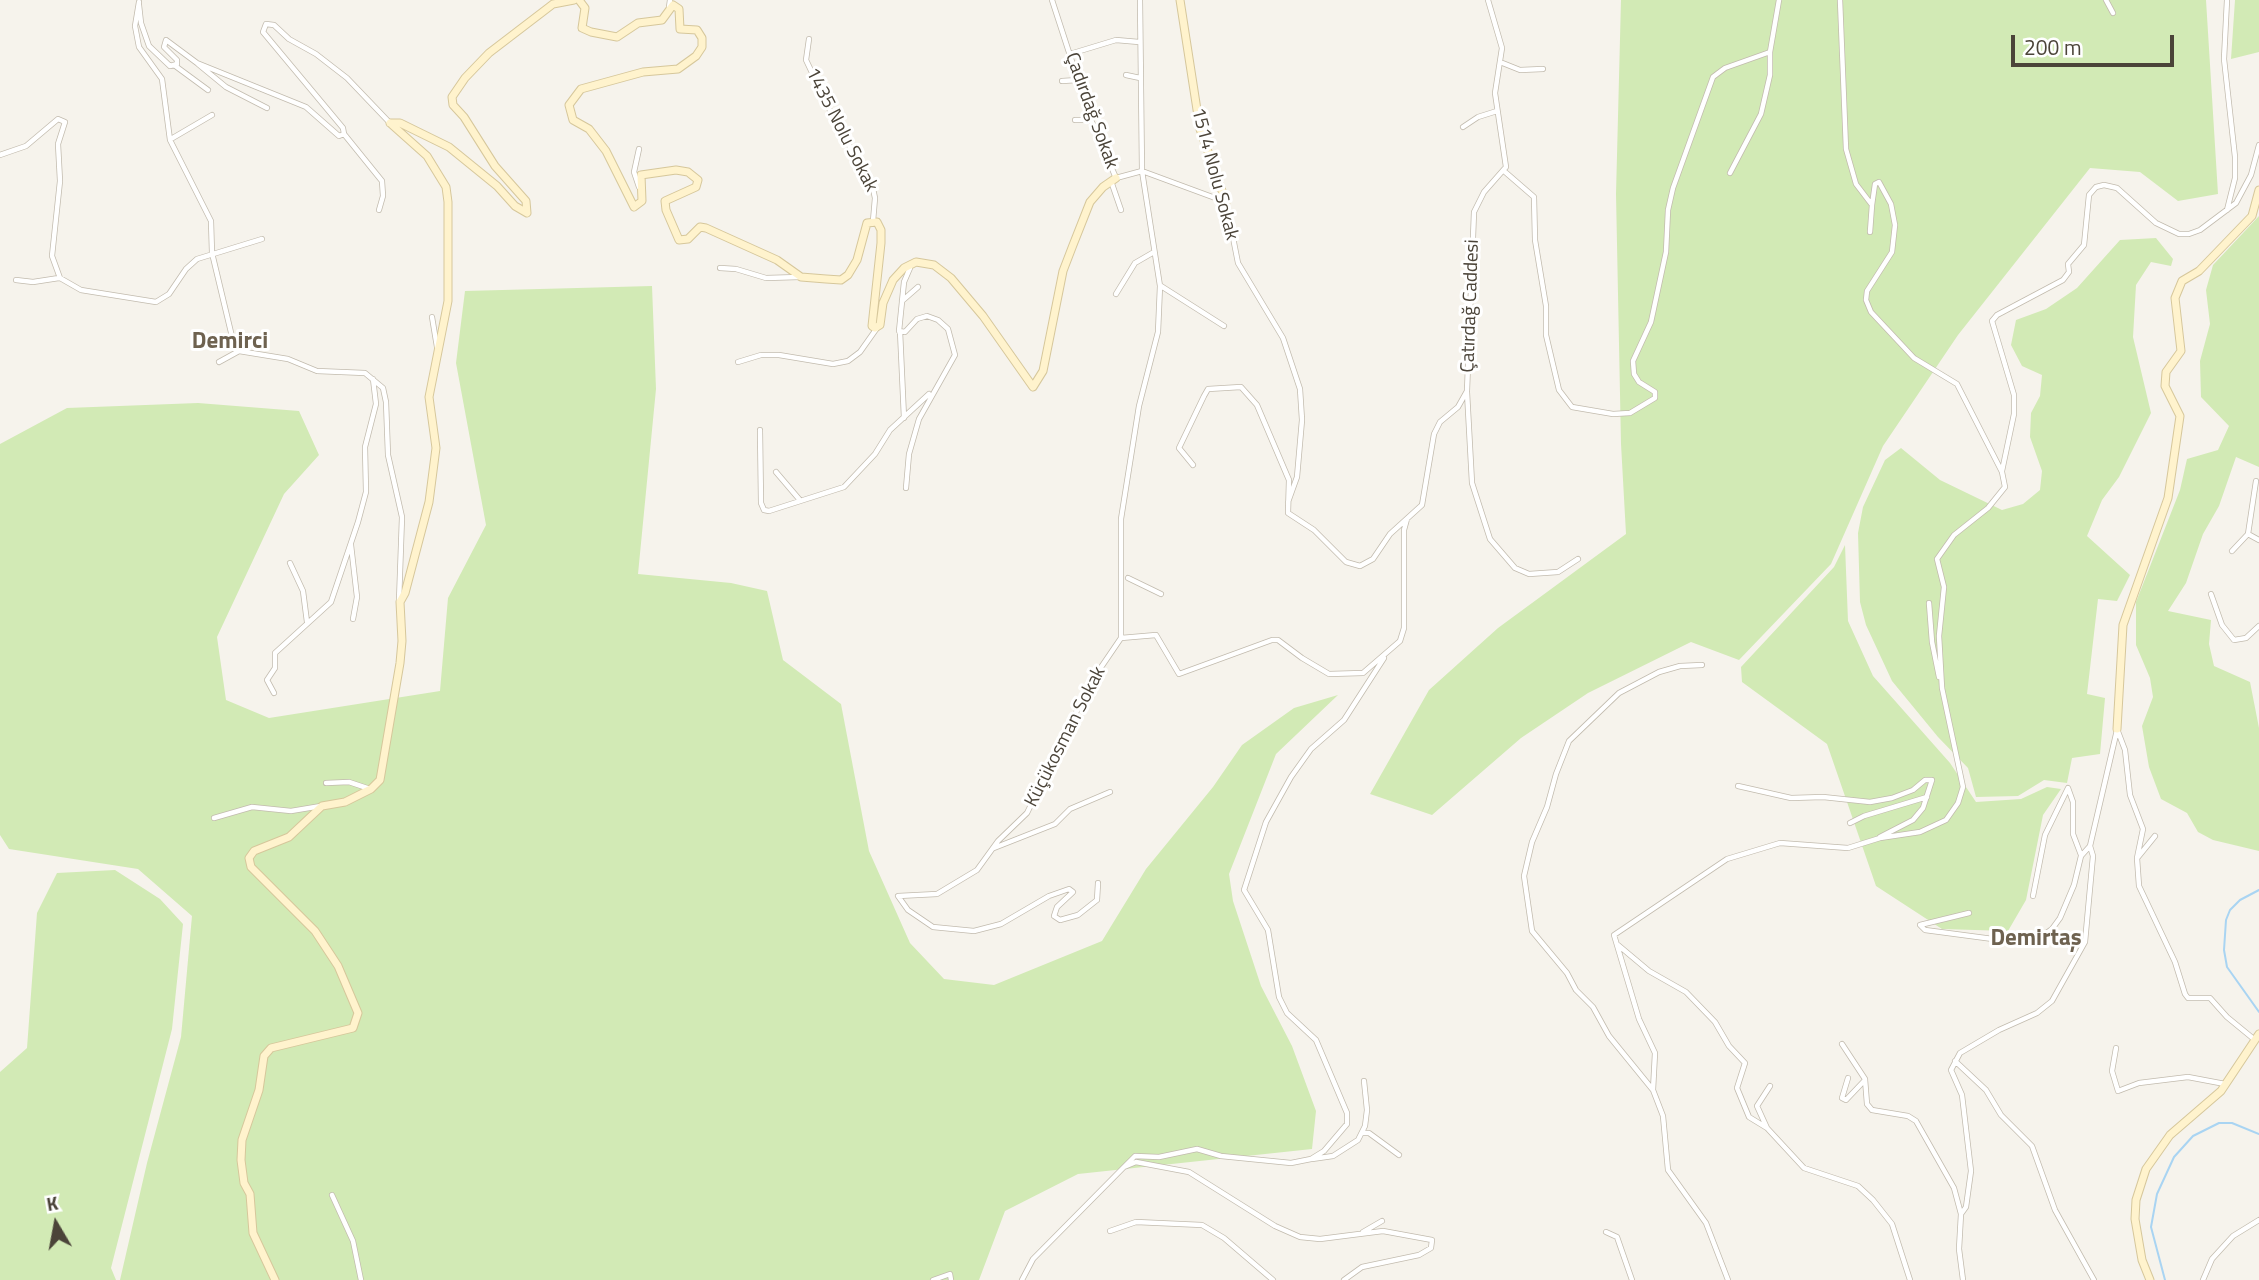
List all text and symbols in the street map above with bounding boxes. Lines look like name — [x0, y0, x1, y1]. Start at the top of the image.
scale bar — [2014, 21, 2177, 65]
text: 200 m — [2024, 31, 2081, 63]
street label: Çadırdağ Sokak — [1059, 50, 1123, 172]
street label: 1435 Nolu Sokak — [800, 64, 882, 196]
street label: 1514 Nolu Sokak — [1185, 105, 1243, 243]
street label: Çatırdağ Caddesi — [1457, 239, 1485, 373]
district label: Demirci — [192, 328, 268, 356]
street label: Küçükosman Sokak — [1021, 663, 1111, 811]
district label: Demirtaş — [1990, 925, 2082, 953]
text: K — [44, 1188, 60, 1218]
north arrow — [21, 1189, 91, 1259]

